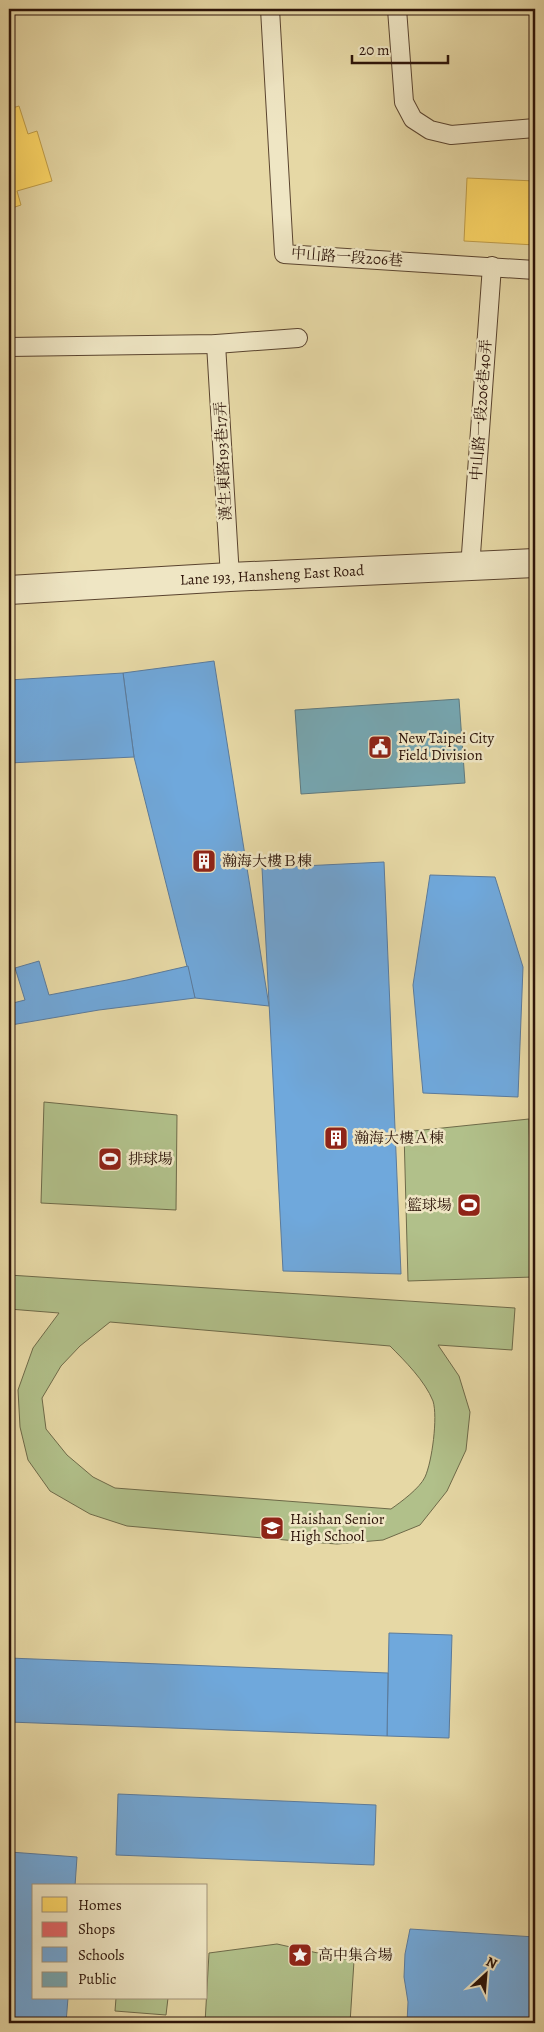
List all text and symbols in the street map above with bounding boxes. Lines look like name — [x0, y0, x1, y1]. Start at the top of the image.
scale bar — [352, 32, 448, 64]
text: 20 m — [359, 40, 390, 60]
street label: 中山路一段206巷 — [290, 243, 404, 271]
street label: 中山路一段206巷40弄 — [466, 339, 496, 481]
street label: 漢生東路193巷17弄 — [210, 401, 236, 521]
street label: Lane 193, Hansheng East Road — [180, 560, 365, 590]
place label: New Taipei City Field Division — [398, 728, 495, 765]
public building icon: New Taipei City Field Division — [367, 734, 393, 760]
building icon: 瀚海大樓Ｂ棟 — [191, 848, 217, 874]
place label: 瀚海大樓Ｂ棟 — [222, 851, 312, 871]
building icon: 瀚海大樓Ａ棟 — [323, 1125, 349, 1151]
place label: 瀚海大樓Ａ棟 — [354, 1128, 444, 1148]
sports icon: 排球場 — [97, 1146, 123, 1172]
place label: 排球場 — [128, 1149, 173, 1169]
sports icon: 籃球場 — [456, 1192, 482, 1218]
place label: 籃球場 — [407, 1195, 452, 1215]
place label: Haishan Senior High School — [290, 1509, 385, 1546]
school or university icon: Haishan Senior High School — [259, 1515, 285, 1541]
legend — [32, 1884, 208, 2000]
text: Homes — [78, 1895, 122, 1915]
text: Shops — [78, 1919, 115, 1939]
place icon: 高中集合場 — [287, 1942, 313, 1968]
text: Schools — [78, 1945, 125, 1965]
place label: 高中集合場 — [318, 1945, 393, 1965]
north arrow — [462, 1950, 512, 2000]
text: N — [483, 1952, 500, 1974]
text: Public — [78, 1969, 116, 1989]

